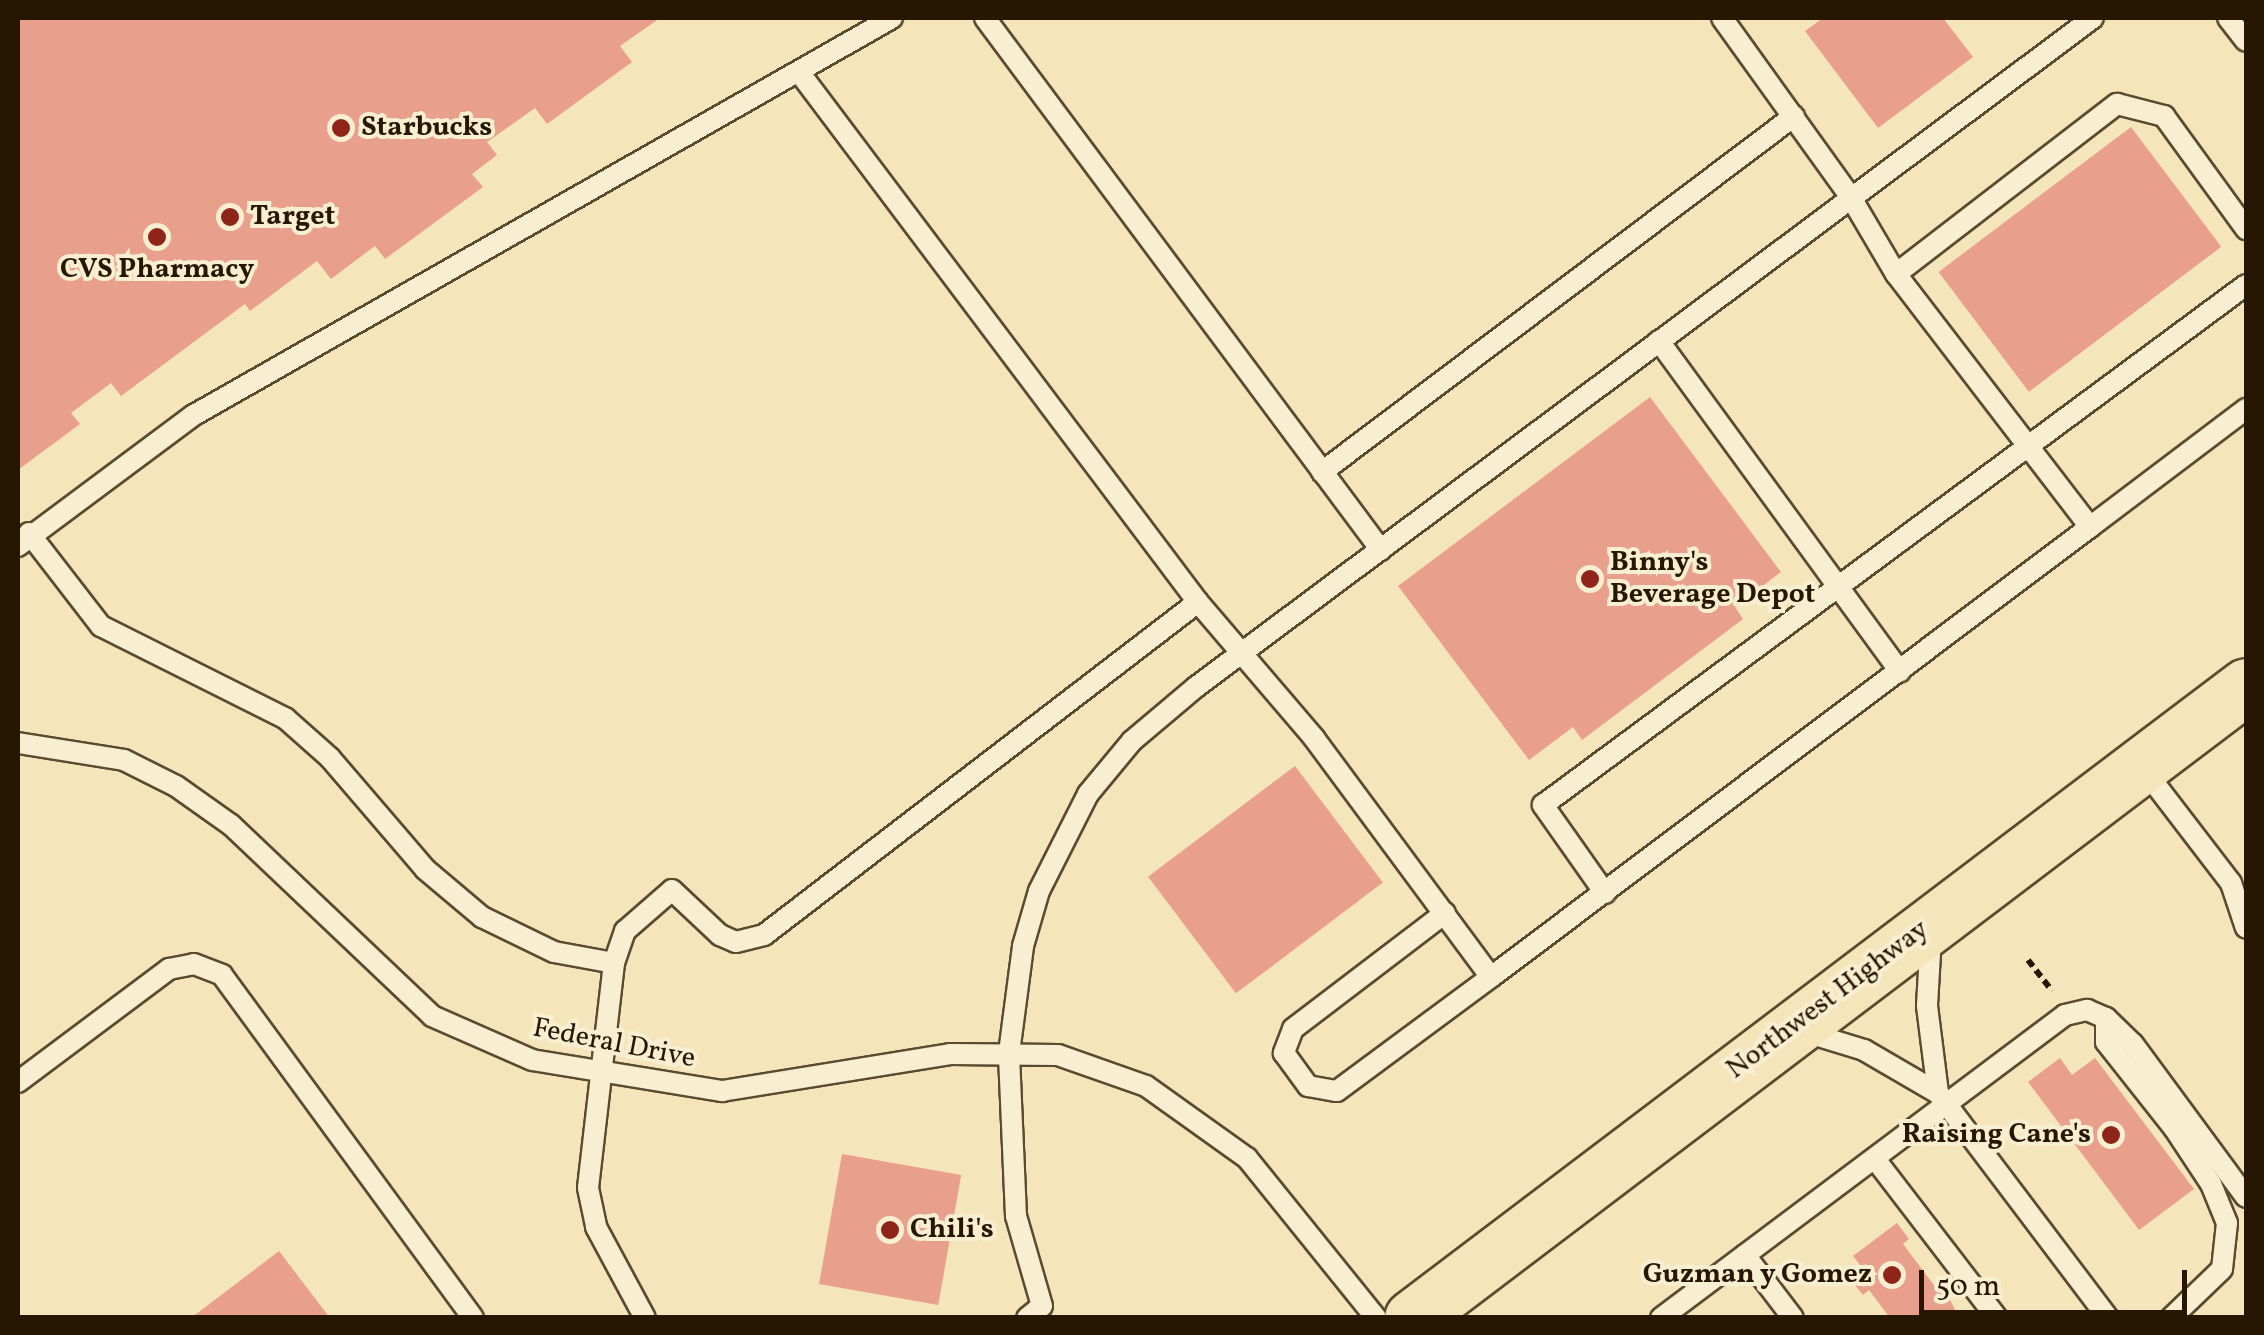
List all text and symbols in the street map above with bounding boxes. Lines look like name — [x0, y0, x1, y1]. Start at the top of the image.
place label: Starbucks — [361, 111, 492, 145]
marker: Starbucks — [330, 117, 352, 139]
place label: Target — [250, 200, 335, 234]
marker: Target — [219, 206, 241, 228]
marker: CVS Pharmacy — [146, 226, 168, 248]
place label: CVS Pharmacy — [60, 253, 254, 287]
place label: Binny's Beverage Depot — [1610, 546, 1815, 612]
marker: Binny's Beverage Depot — [1579, 568, 1601, 590]
street label: Northwest Highway — [1720, 913, 1936, 1087]
street label: Federal Drive — [530, 1012, 698, 1076]
place label: Raising Cane's — [1902, 1118, 2091, 1152]
marker: Raising Cane's — [2100, 1124, 2122, 1146]
place label: Chili's — [910, 1213, 994, 1247]
marker: Chili's — [879, 1219, 901, 1241]
scale bar — [1924, 1250, 2192, 1312]
place label: Guzman y Gomez — [1642, 1258, 1872, 1292]
marker: Guzman y Gomez — [1881, 1264, 1903, 1286]
text: 50 m — [1936, 1266, 2000, 1308]

